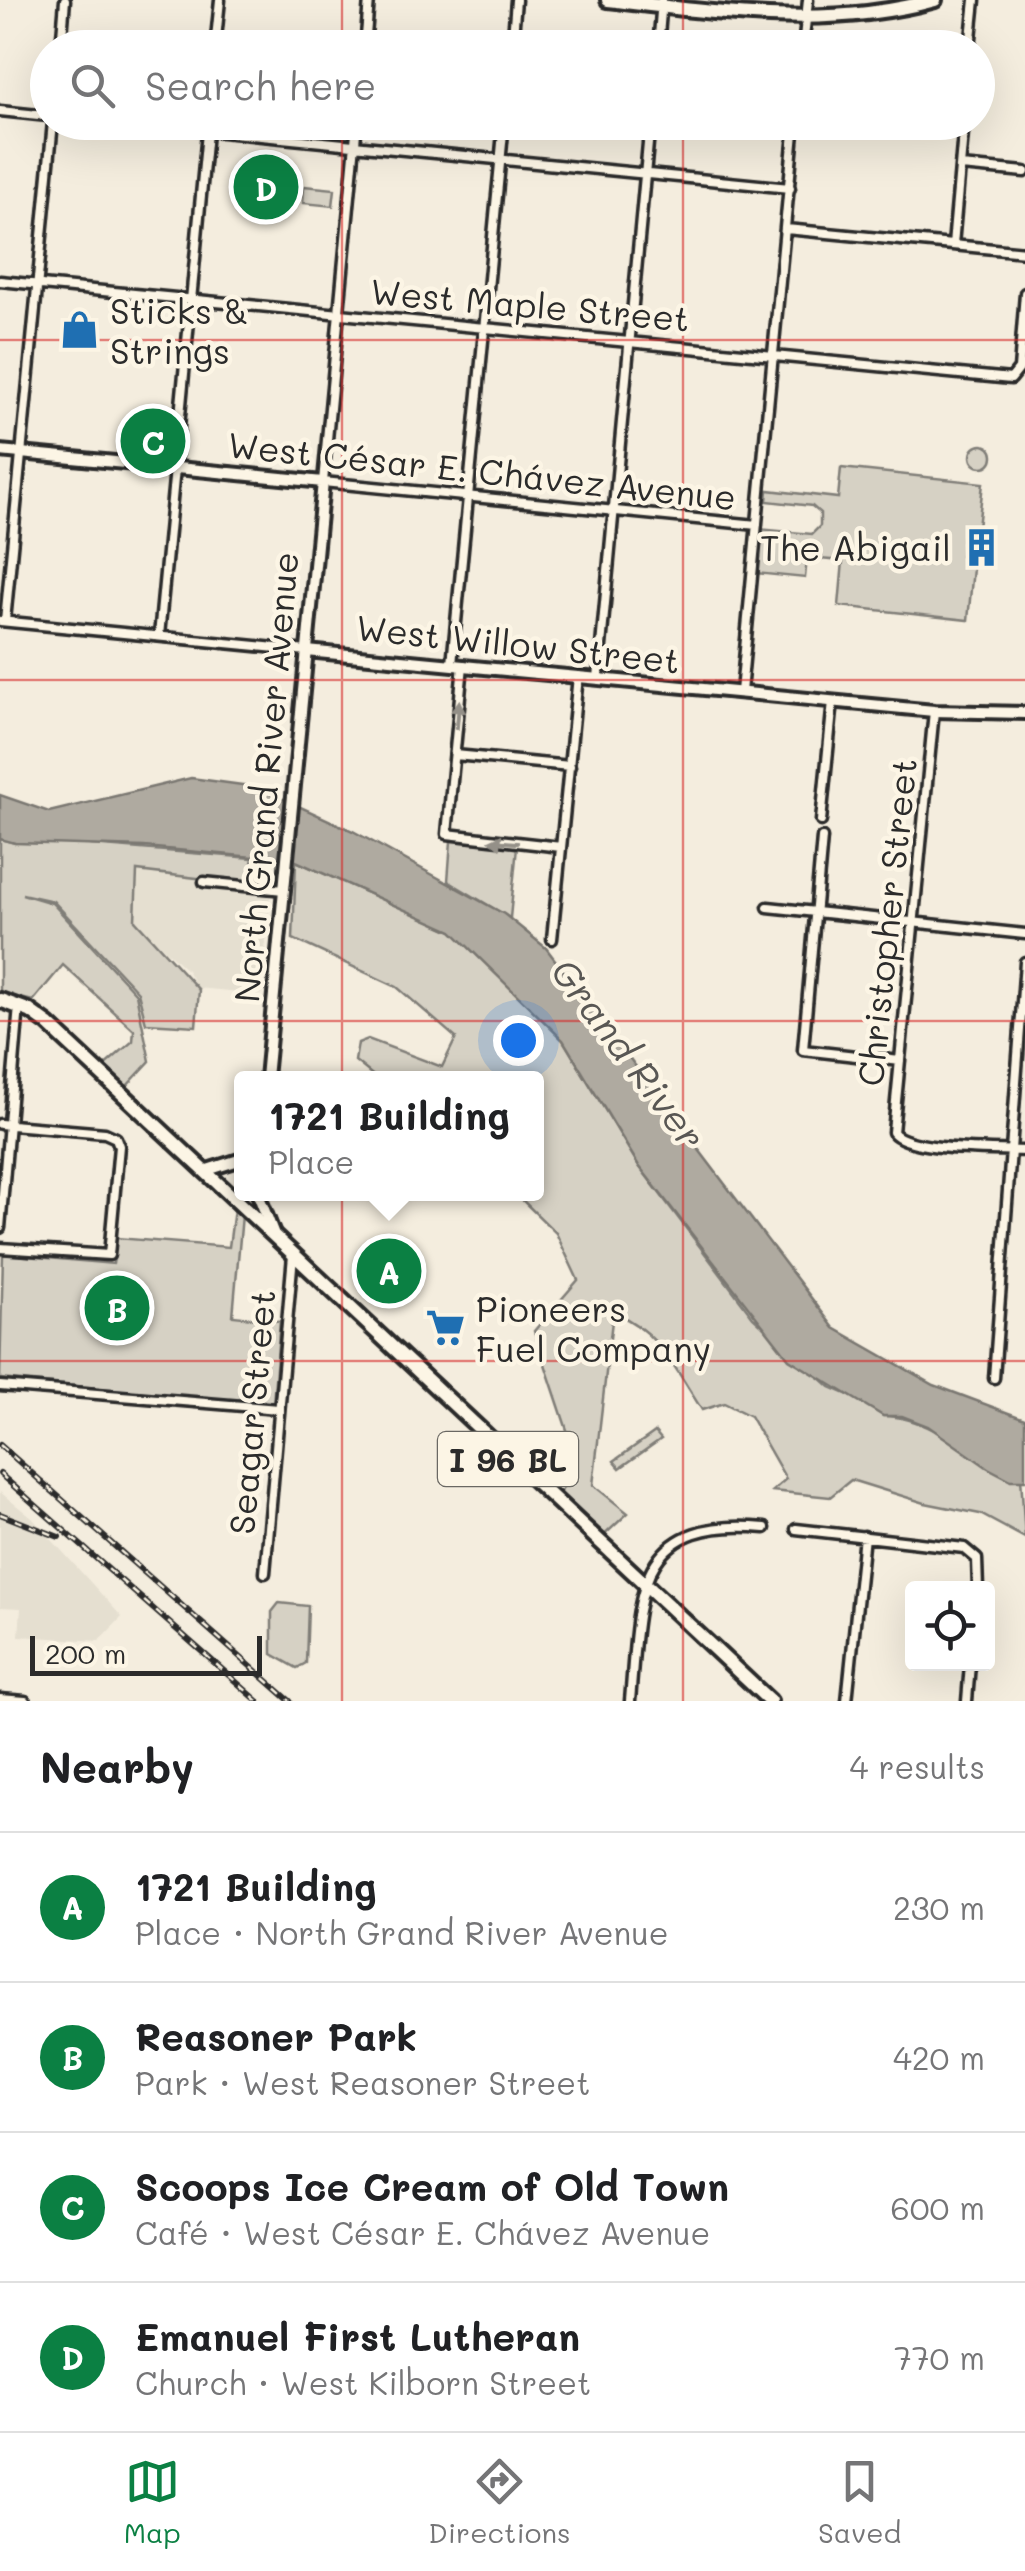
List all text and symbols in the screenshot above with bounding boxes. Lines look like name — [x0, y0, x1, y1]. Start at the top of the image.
search box — [30, 30, 995, 140]
icon: search — [65, 58, 120, 113]
text: Search here — [145, 60, 376, 110]
pin: D — [234, 150, 298, 224]
street label: West Maple Street — [368, 267, 692, 341]
place label: Sticks & Strings — [110, 287, 248, 373]
shop icon: Sticks & Strings — [59, 309, 101, 351]
pin: C — [120, 404, 186, 478]
street label: West César E. Chávez Avenue — [225, 420, 739, 520]
place label: The Abigail — [760, 524, 951, 570]
building icon: The Abigail — [960, 526, 1002, 568]
street label: North Grand River Avenue — [222, 550, 308, 1004]
street label: West Willow Street — [354, 603, 682, 683]
one-way arrow — [451, 698, 467, 730]
street label: Christopher Street — [846, 756, 926, 1088]
one-way arrow — [487, 834, 519, 850]
water label: Grand River — [541, 947, 717, 1159]
your location — [493, 1015, 544, 1066]
popup — [234, 1071, 544, 1201]
text: 1721 Building — [268, 1090, 510, 1140]
text: Place — [268, 1140, 354, 1182]
pin: A — [356, 1234, 422, 1308]
pin: B — [84, 1270, 150, 1346]
place label: Pioneers Fuel Company — [476, 1285, 711, 1371]
street label: Seagar Street — [217, 1288, 285, 1536]
supermarket icon: Pioneers Fuel Company — [425, 1307, 467, 1349]
road number: I 96 BL — [438, 1432, 578, 1486]
map controls — [905, 1581, 995, 1671]
button: locate — [905, 1581, 995, 1671]
scale bar — [30, 1631, 262, 1676]
text: 200 m — [45, 1635, 126, 1671]
text: Nearby — [40, 1739, 194, 1794]
text: 4 results — [849, 1745, 985, 1787]
text: 1721 Building — [135, 1861, 377, 1911]
text: A — [61, 1886, 84, 1928]
text: 230 m — [893, 1886, 985, 1928]
text: Place · North Grand River Avenue — [135, 1911, 669, 1953]
text: Reasoner Park — [135, 2011, 417, 2061]
text: B — [62, 2036, 83, 2078]
text: 420 m — [893, 2036, 985, 2078]
text: Park · West Reasoner Street — [135, 2061, 590, 2103]
text: Scoops Ice Cream of Old Town — [135, 2161, 729, 2211]
text: C — [61, 2186, 84, 2228]
text: 600 m — [890, 2186, 985, 2228]
text: Café · West César E. Chávez Avenue — [135, 2211, 710, 2253]
text: Emanuel First Lutheran — [135, 2311, 580, 2361]
text: D — [61, 2336, 84, 2378]
text: 770 m — [894, 2336, 985, 2378]
text: Church · West Kilborn Street — [135, 2361, 591, 2403]
tab: Map — [124, 2454, 181, 2550]
tab: Directions — [428, 2454, 571, 2550]
tab: Saved — [818, 2454, 901, 2550]

